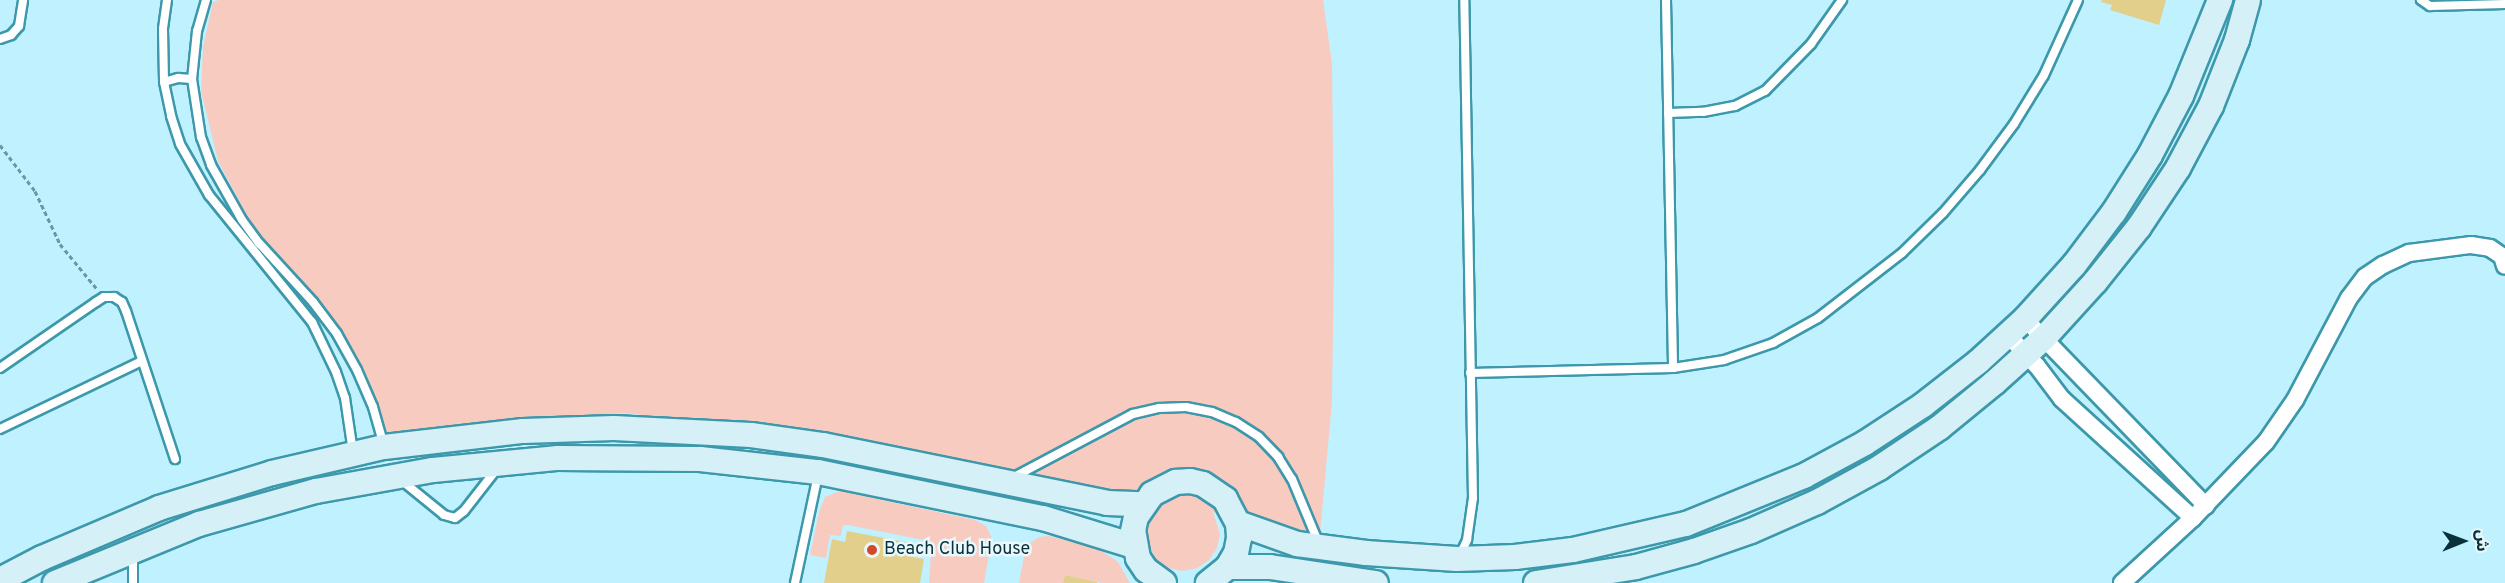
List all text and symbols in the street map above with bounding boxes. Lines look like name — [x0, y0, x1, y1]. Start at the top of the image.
north arrow — [2433, 511, 2493, 571]
text: ش — [2471, 530, 2491, 552]
place label: Beach Club House — [884, 539, 1030, 561]
marker: Beach Club House — [865, 543, 879, 557]

